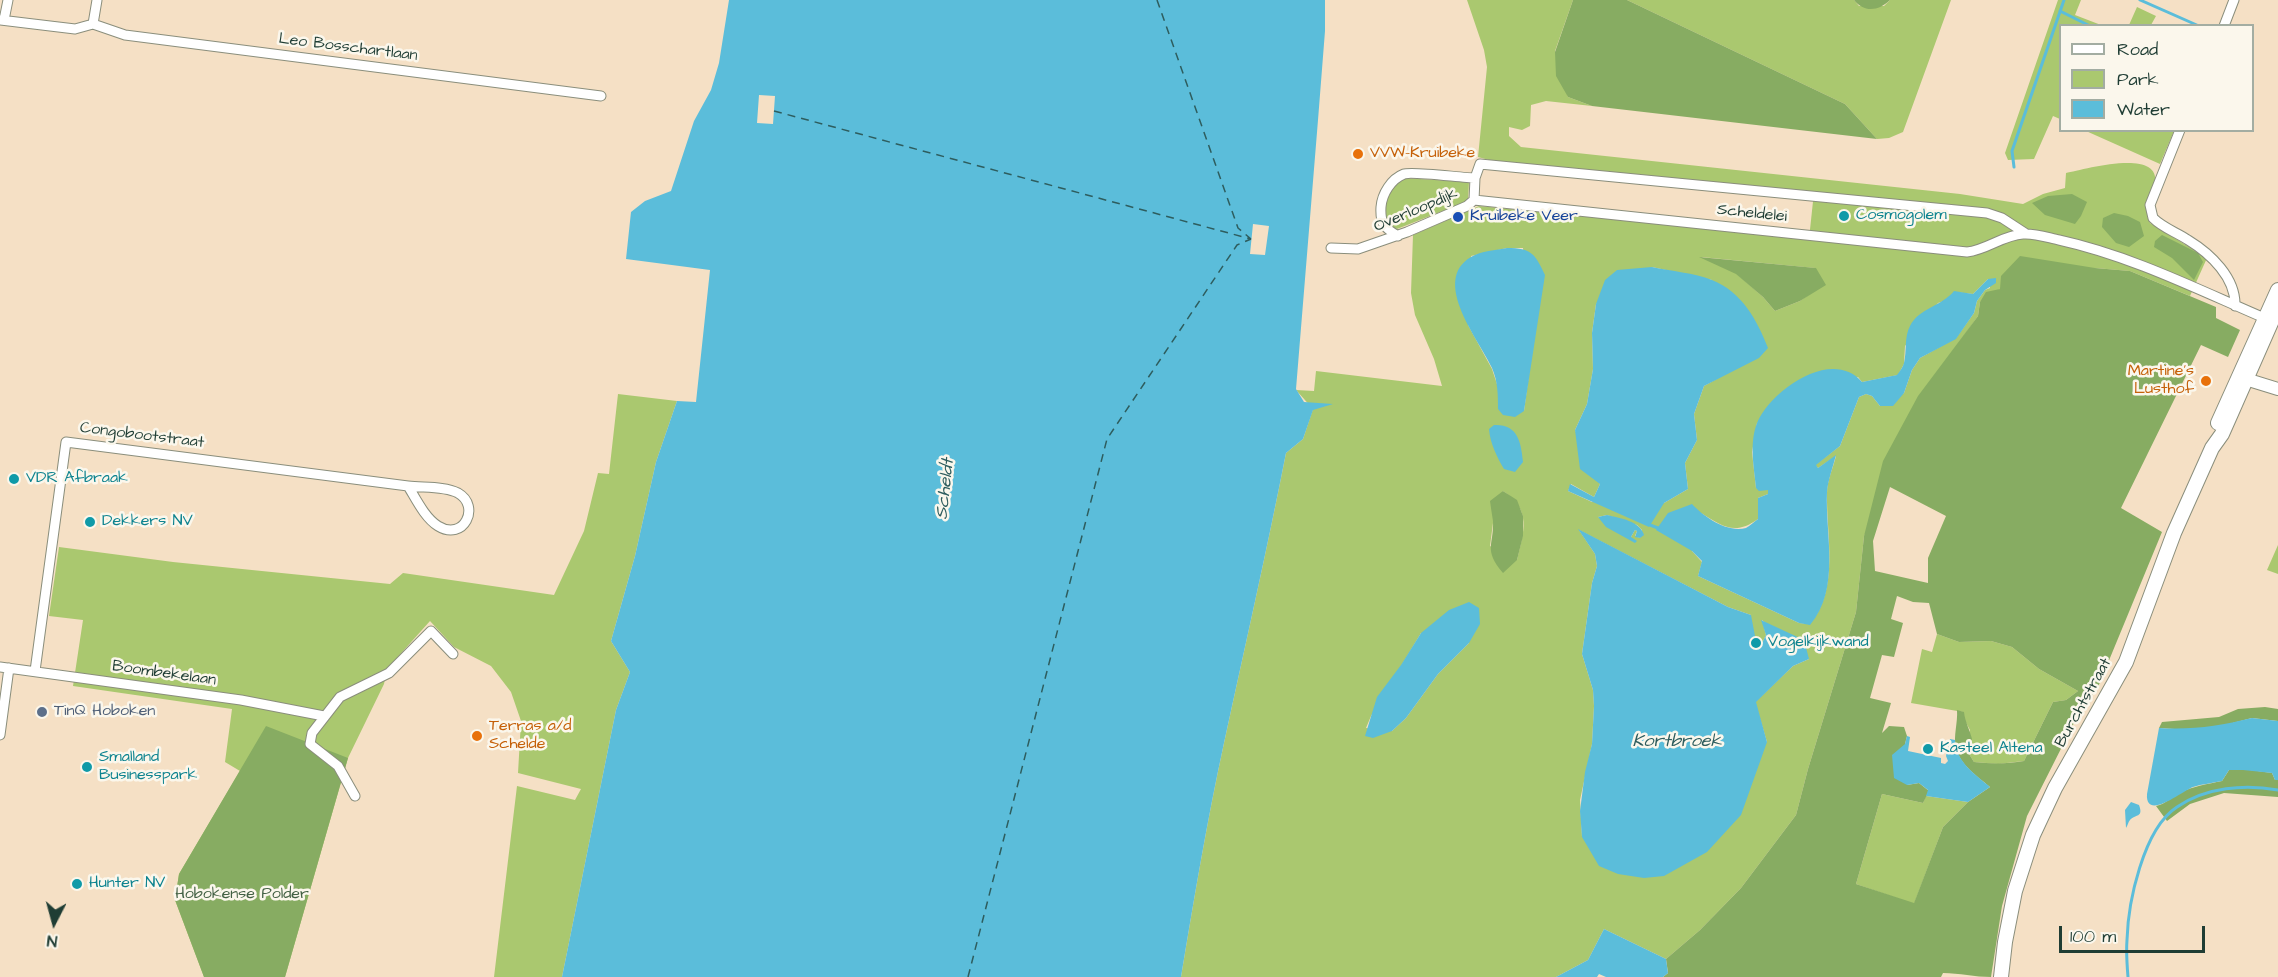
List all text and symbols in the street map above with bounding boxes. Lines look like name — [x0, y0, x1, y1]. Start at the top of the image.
legend — [2059, 24, 2254, 132]
street label: Leo Bosschartlaan — [277, 30, 419, 66]
text: Road — [2117, 37, 2158, 62]
text: Park — [2117, 67, 2159, 92]
text: Water — [2117, 97, 2170, 122]
place label: VVW-Kruibeke — [1370, 144, 1475, 164]
marker: VVW-Kruibeke — [1351, 147, 1365, 161]
street label: Overloopdijk — [1371, 185, 1461, 237]
street label: Scheldelei — [1716, 201, 1788, 227]
place label: Cosmogolem — [1856, 206, 1947, 226]
place label: Kruibeke Veer — [1470, 207, 1578, 227]
marker: Cosmogolem — [1837, 209, 1851, 223]
marker: Kruibeke Veer — [1451, 210, 1465, 224]
place label: Martine's Lusthof — [2128, 362, 2194, 400]
marker: Martine's Lusthof — [2199, 374, 2213, 388]
street label: Congobootstraat — [79, 419, 205, 453]
water label: Scheldt — [932, 458, 960, 520]
place label: VDR Afbraak — [26, 469, 128, 489]
marker: VDR Afbraak — [7, 472, 21, 486]
place label: Dekkers NV — [102, 512, 193, 532]
marker: Dekkers NV — [83, 515, 97, 529]
place label: Vogelkijkwand — [1768, 633, 1869, 653]
marker: Vogelkijkwand — [1749, 636, 1763, 650]
street label: Burchtstraat — [2052, 655, 2116, 751]
street label: Boombekelaan — [111, 657, 217, 691]
place label: TinQ Hoboken — [54, 702, 155, 722]
marker: TinQ Hoboken — [35, 705, 49, 719]
place label: Terras a/d Schelde — [489, 717, 571, 755]
marker: Terras a/d Schelde — [470, 729, 484, 743]
water label: Kortbroek — [1632, 731, 1722, 753]
place label: Kasteel Altena — [1940, 739, 2043, 759]
marker: Kasteel Altena — [1921, 742, 1935, 756]
place label: Smalland Businesspark — [99, 748, 197, 786]
marker: Smalland Businesspark — [80, 760, 94, 774]
place label: Hunter NV — [89, 874, 165, 894]
marker: Hunter NV — [70, 877, 84, 891]
park label: Hobokense Polder — [175, 885, 309, 905]
north arrow — [24, 893, 84, 953]
scale bar — [2062, 914, 2208, 952]
text: 100 m — [2070, 924, 2116, 949]
text: N — [46, 929, 58, 952]

